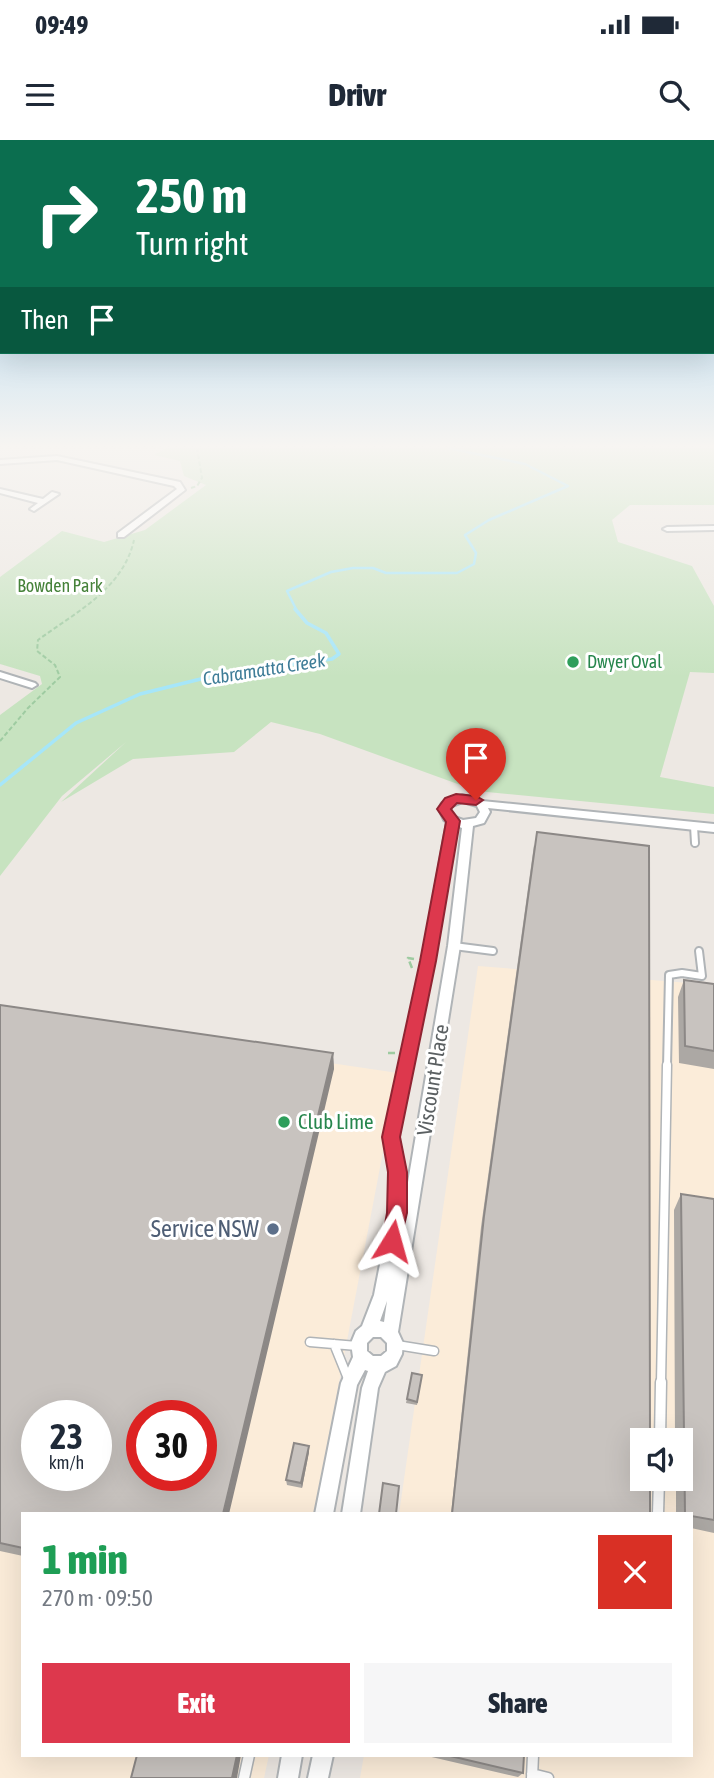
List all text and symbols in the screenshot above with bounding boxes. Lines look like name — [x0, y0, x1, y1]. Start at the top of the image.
text: 09:49 — [35, 10, 89, 40]
icon: menu — [21, 76, 59, 114]
text: Drivr — [328, 76, 386, 113]
icon: search — [655, 76, 693, 114]
text: 250 m — [136, 167, 247, 223]
icon: right — [21, 168, 112, 259]
text: Turn right — [136, 225, 249, 262]
icon: arrive — [83, 301, 121, 339]
text: Then — [21, 305, 69, 335]
park label: Bowden Park — [17, 575, 103, 596]
water label: Cabramatta Creek — [201, 648, 327, 690]
place label: Dwyer Oval — [587, 651, 662, 672]
marker: Dwyer Oval — [565, 654, 581, 670]
pin — [446, 728, 506, 800]
icon: arrive — [457, 739, 495, 777]
street label: Viscount Place — [411, 1022, 453, 1137]
place label: Club Lime — [298, 1109, 374, 1133]
marker: Club Lime — [276, 1114, 292, 1130]
position arrow — [355, 1204, 429, 1278]
place label: Service NSW — [151, 1215, 260, 1242]
marker: Service NSW — [265, 1221, 281, 1237]
speed limit sign: 30 — [126, 1400, 217, 1491]
text: 23 — [50, 1416, 83, 1456]
map controls — [630, 1428, 693, 1491]
button: sound — [630, 1428, 693, 1491]
text: km/h — [49, 1452, 84, 1473]
text: 1 min — [42, 1535, 128, 1583]
button: close — [598, 1535, 672, 1609]
text: 270 m · 09:50 — [42, 1585, 153, 1611]
button: Exit — [42, 1663, 350, 1743]
button: Share — [364, 1663, 672, 1743]

